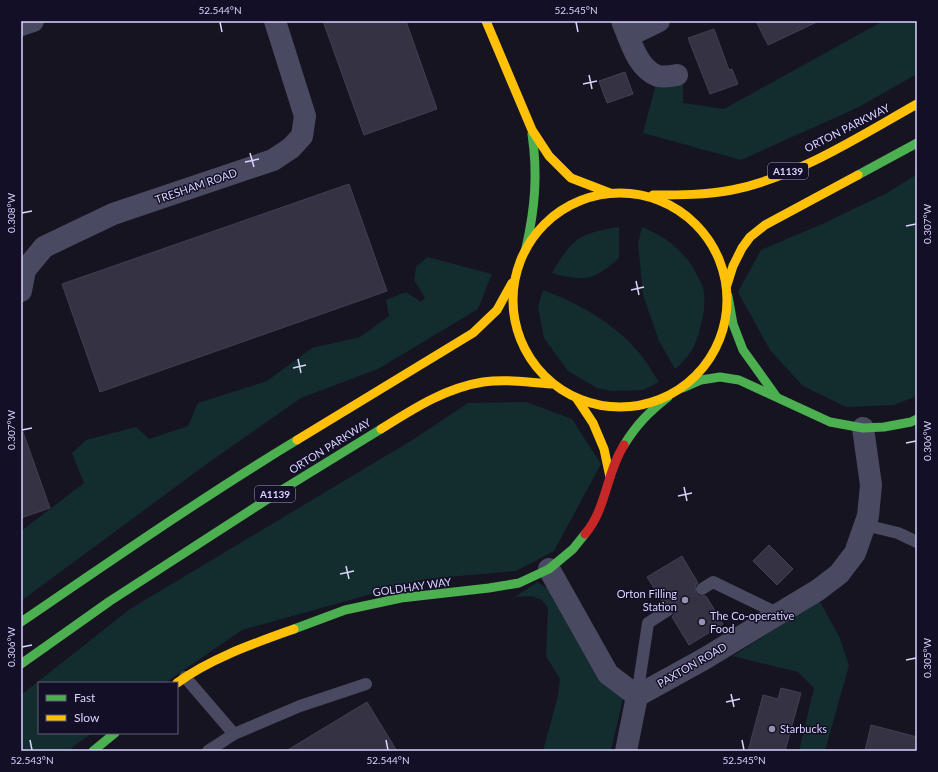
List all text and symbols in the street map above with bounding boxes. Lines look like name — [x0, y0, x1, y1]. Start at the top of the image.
text: 52.544°N — [198, 4, 242, 16]
text: 52.545°N — [554, 4, 598, 16]
street label: ORTON PARKWAY — [802, 100, 892, 155]
road number: A1139 — [768, 163, 808, 179]
street label: TRESHAM ROAD — [153, 165, 239, 206]
text: 0.308°W — [5, 192, 17, 233]
text: 0.307°W — [921, 203, 933, 244]
text: 0.307°W — [5, 409, 17, 450]
street label: ORTON PARKWAY — [287, 415, 373, 476]
text: 0.306°W — [921, 420, 933, 461]
road number: A1139 — [255, 486, 295, 502]
street label: GOLDHAY WAY — [372, 575, 452, 598]
place label: Orton Filling Station — [617, 587, 677, 613]
marker: Orton Filling Station — [680, 595, 690, 605]
place label: The Co-operative Food — [710, 609, 795, 635]
marker: The Co-operative Food — [697, 617, 707, 627]
text: 0.306°W — [5, 626, 17, 667]
text: 0.305°W — [921, 637, 933, 678]
street label: PAXTON ROAD — [655, 639, 729, 690]
legend — [38, 682, 178, 734]
text: Fast — [74, 690, 96, 705]
text: Slow — [74, 710, 100, 725]
place label: Starbucks — [780, 722, 827, 735]
marker: Starbucks — [767, 724, 777, 734]
text: 52.543°N — [10, 754, 54, 766]
text: 52.544°N — [366, 754, 410, 766]
text: 52.545°N — [722, 754, 766, 766]

